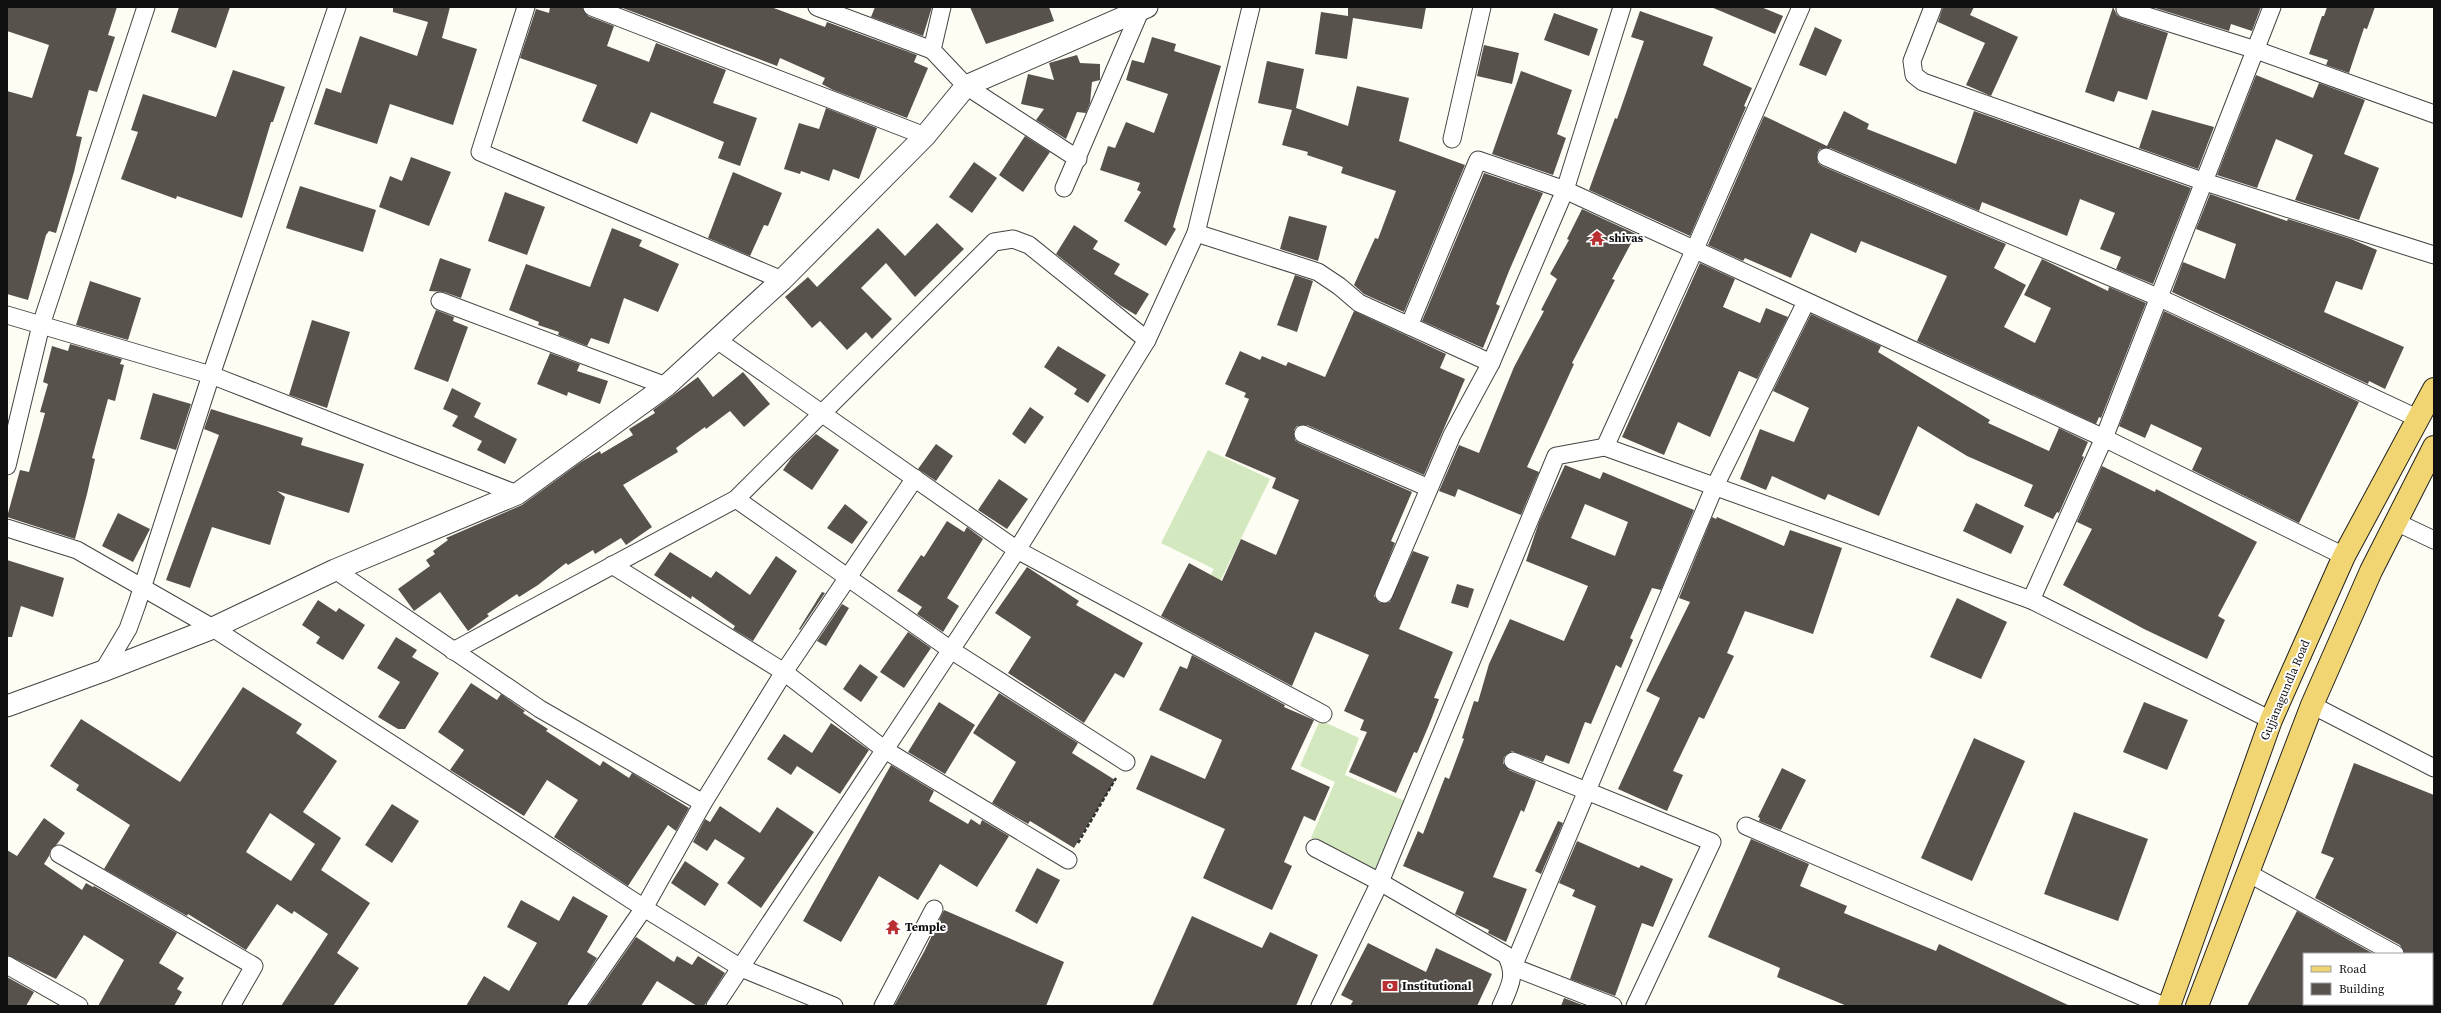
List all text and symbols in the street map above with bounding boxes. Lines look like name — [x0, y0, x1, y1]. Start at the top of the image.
temple icon: shivas — [1588, 229, 1606, 247]
place label: shivas — [1609, 230, 1644, 246]
street label: Gujjanagundla Road — [2257, 637, 2314, 743]
temple icon: Temple — [884, 918, 902, 936]
place label: Temple — [905, 919, 946, 935]
legend — [2303, 953, 2433, 1005]
text: Road — [2339, 961, 2366, 977]
bank icon: Institutional — [1381, 977, 1399, 995]
place label: Institutional — [1402, 978, 1472, 994]
text: Building — [2339, 981, 2384, 997]

